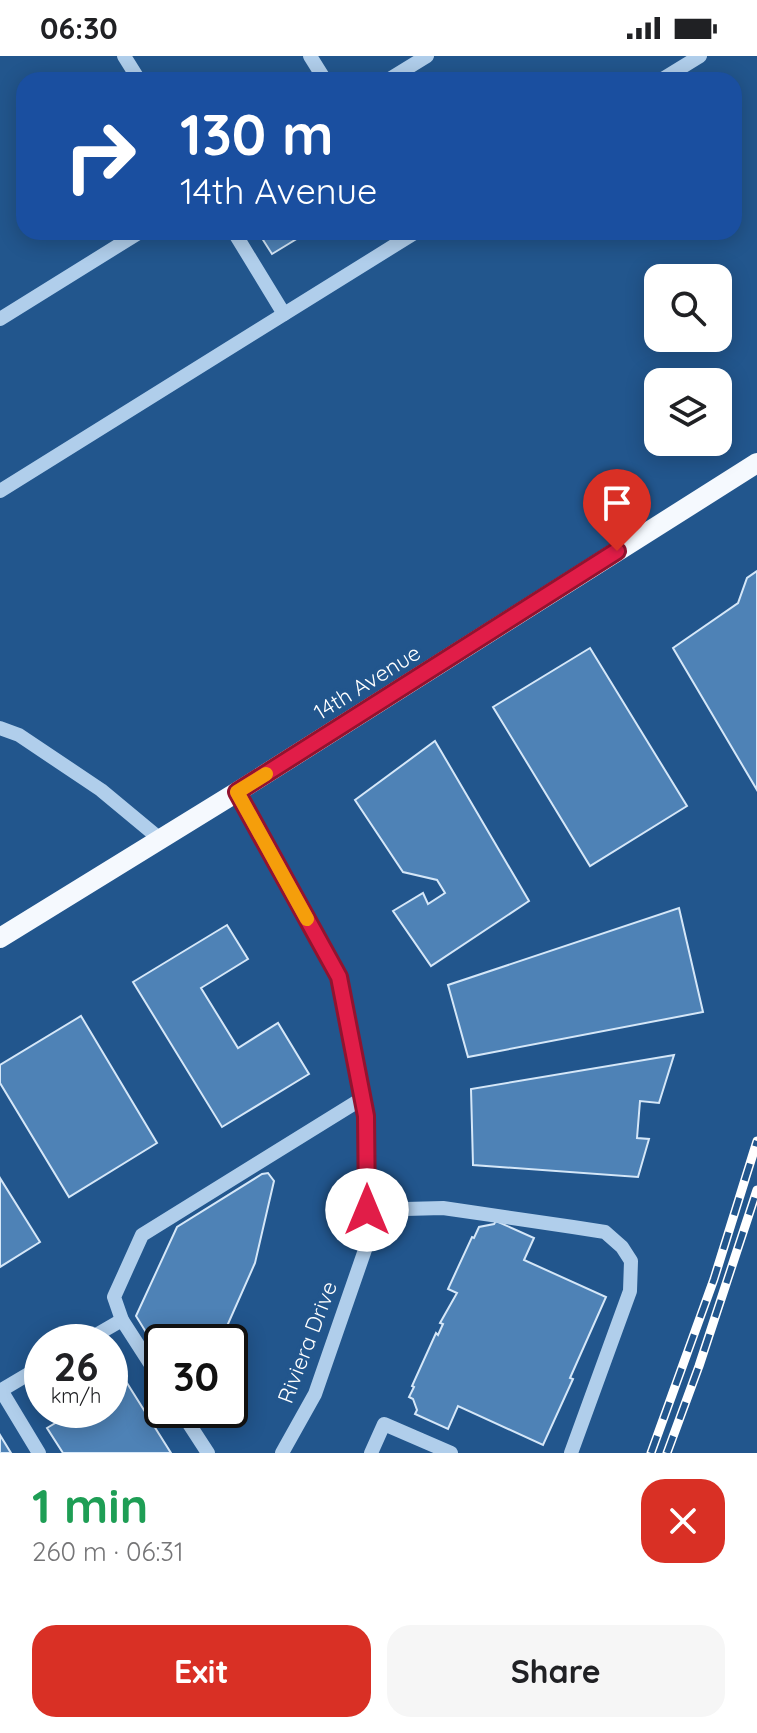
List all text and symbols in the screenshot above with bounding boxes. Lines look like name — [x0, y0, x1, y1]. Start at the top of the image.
text: 06:30 — [40, 9, 118, 47]
text: 130 m — [180, 99, 334, 169]
icon: right — [48, 104, 152, 208]
text: 14th Avenue — [180, 168, 377, 213]
map controls — [644, 264, 732, 456]
button: search — [644, 264, 732, 352]
button: layers — [644, 368, 732, 456]
pin — [583, 469, 651, 551]
icon: arrive — [595, 481, 639, 525]
street label: 14th Avenue — [308, 638, 426, 726]
position arrow — [325, 1168, 409, 1252]
street label: Riviera Drive — [271, 1277, 343, 1407]
speed limit sign: 30 — [144, 1324, 248, 1428]
text: 26 — [54, 1341, 98, 1391]
text: km/h — [51, 1383, 101, 1408]
text: 1 min — [32, 1475, 148, 1535]
button: close — [641, 1479, 725, 1563]
text: 260 m · 06:31 — [32, 1535, 184, 1568]
button: Exit — [32, 1625, 371, 1717]
button: Share — [387, 1625, 725, 1717]

